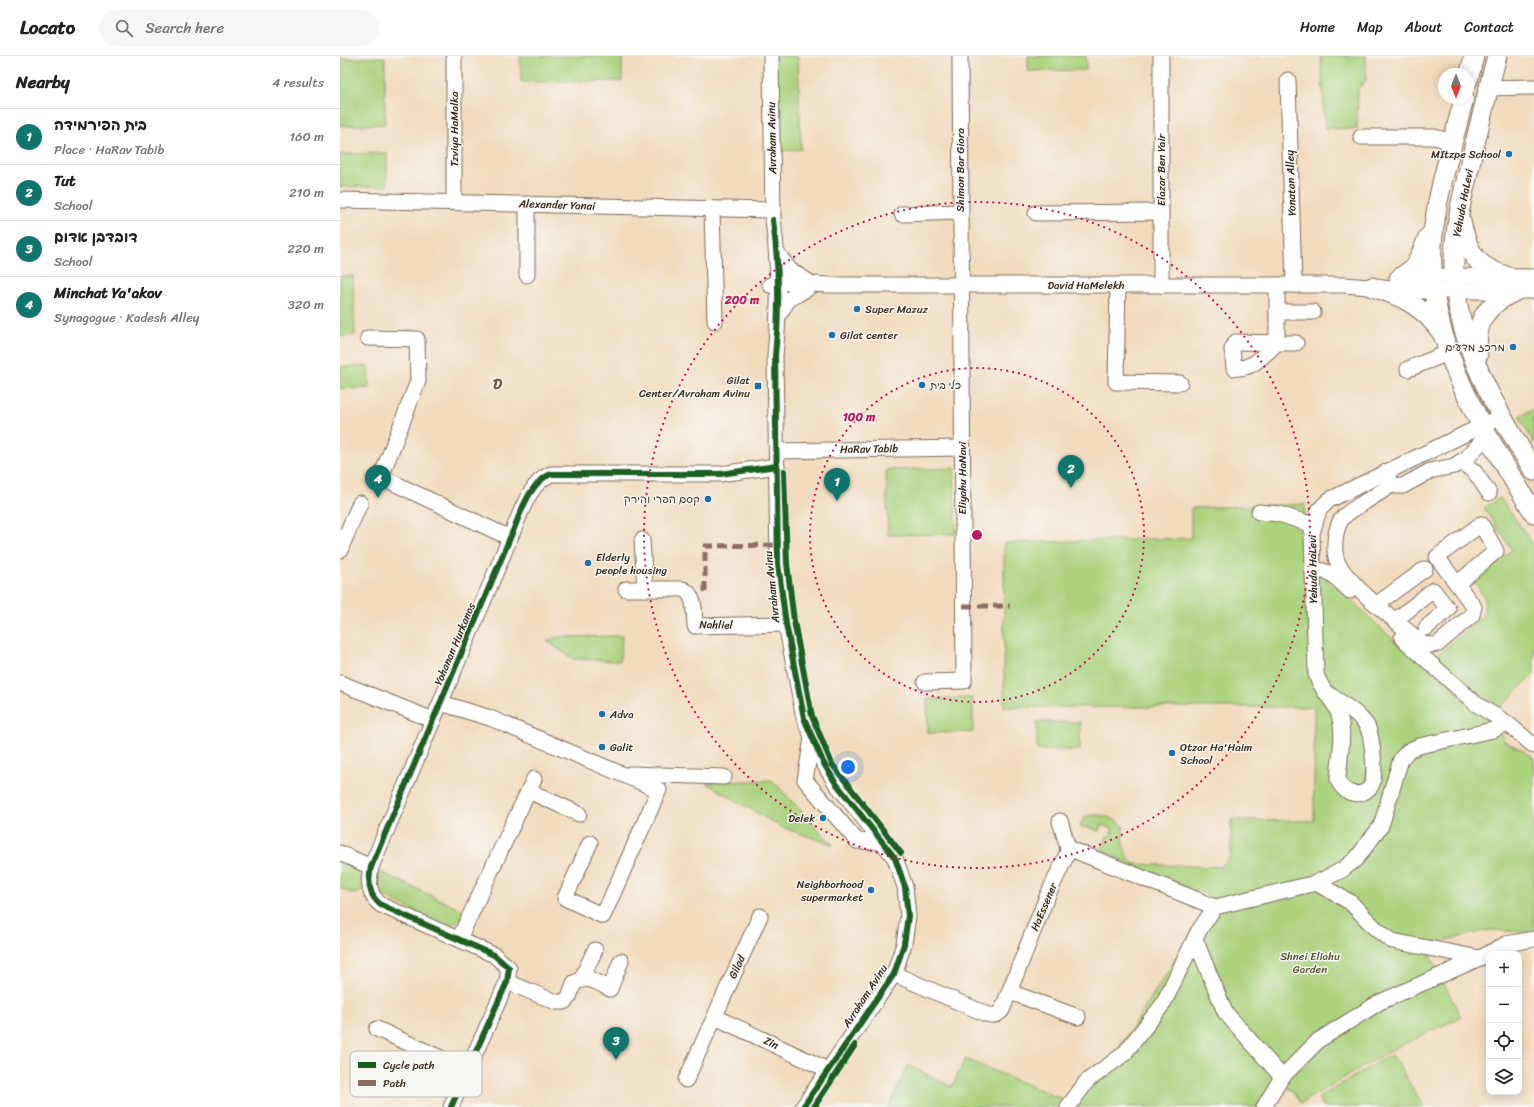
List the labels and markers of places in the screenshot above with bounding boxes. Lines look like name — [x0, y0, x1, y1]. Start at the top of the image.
place label: MItzpe School — [1431, 145, 1502, 164]
marker: MItzpe School — [1504, 149, 1514, 159]
place label: Super Mazuz — [865, 300, 929, 319]
marker: Super Mazuz — [852, 304, 862, 314]
place label: Gilat center — [840, 326, 898, 345]
marker: Gilat center — [827, 330, 837, 340]
place label: מרכז מדעים — [1445, 338, 1505, 357]
marker: מרכז מדעים — [1508, 342, 1518, 352]
place label: Gilat Center/Avraham Avinu — [639, 371, 750, 403]
place label: כלי בית — [929, 376, 961, 395]
marker: כלי בית — [917, 380, 927, 390]
marker: Gilat Center/Avraham Avinu — [753, 381, 763, 391]
pin: 2 — [1058, 455, 1084, 488]
pin: 4 — [365, 465, 391, 498]
pin: 1 — [824, 468, 850, 501]
place label: קסם הפרי והירק — [624, 490, 700, 509]
marker: קסם הפרי והירק — [703, 494, 713, 504]
centre of rings — [970, 528, 984, 542]
place label: Elderly people housing — [595, 548, 667, 580]
marker: Elderly people housing — [583, 558, 593, 568]
place label: Adva — [609, 705, 634, 724]
marker: Adva — [597, 709, 607, 719]
place label: Galit — [610, 738, 634, 757]
place label: Otzar Ha'Haim School — [1180, 738, 1253, 770]
marker: Galit — [597, 742, 607, 752]
marker: Otzar Ha'Haim School — [1167, 748, 1177, 758]
place label: Delek — [788, 809, 815, 828]
marker: Delek — [818, 813, 828, 823]
place label: Neighborhood supermarket — [797, 875, 864, 907]
marker: Neighborhood supermarket — [866, 885, 876, 895]
pin: 3 — [603, 1027, 629, 1060]

